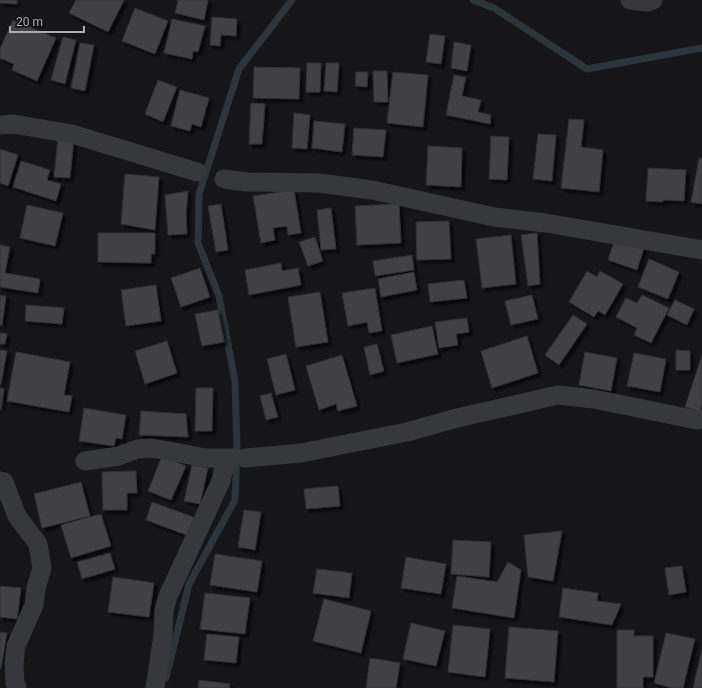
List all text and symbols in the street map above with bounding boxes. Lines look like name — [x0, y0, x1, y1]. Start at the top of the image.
scale bar — [10, 8, 84, 34]
text: 20 m — [16, 15, 43, 29]

